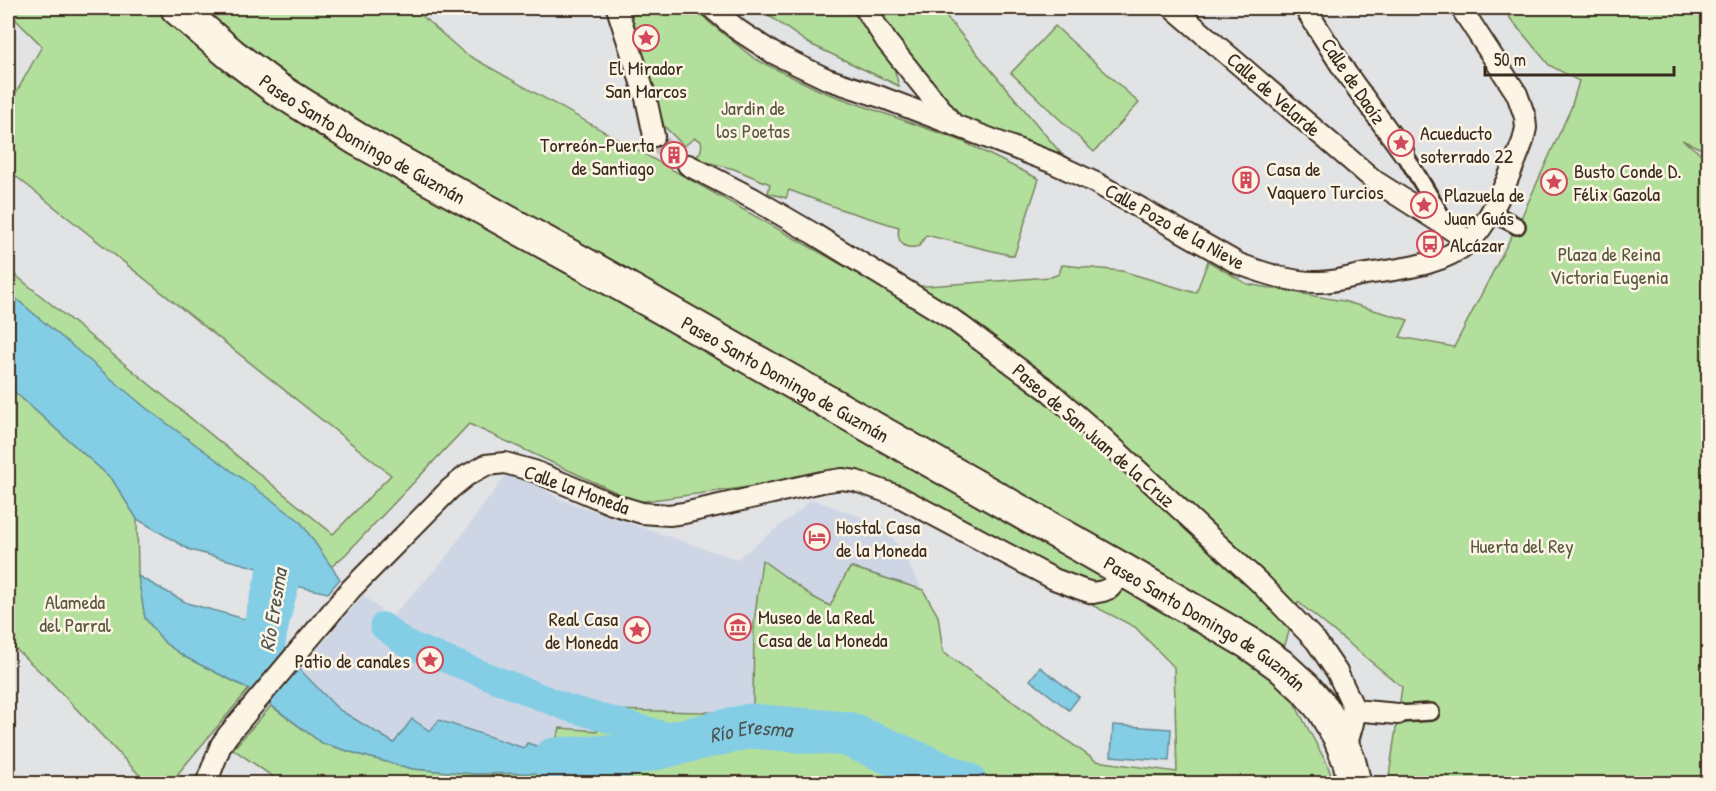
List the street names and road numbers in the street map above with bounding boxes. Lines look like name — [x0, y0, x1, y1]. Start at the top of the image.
street label: Calle de Daoíz — [1315, 33, 1393, 130]
street label: Calle de Velarde — [1221, 46, 1327, 142]
street label: Paseo Santo Domingo de Guzmán — [255, 67, 471, 210]
street label: Calle Pozo de la Nieve — [1100, 176, 1250, 276]
street label: Paseo Santo Domingo de Guzmán — [677, 308, 894, 448]
street label: Paseo de San Juan de la Cruz — [1007, 357, 1181, 513]
street label: Calle la Moneda — [521, 457, 634, 521]
street label: Paseo Santo Domingo de Guzmán — [1100, 549, 1313, 696]

